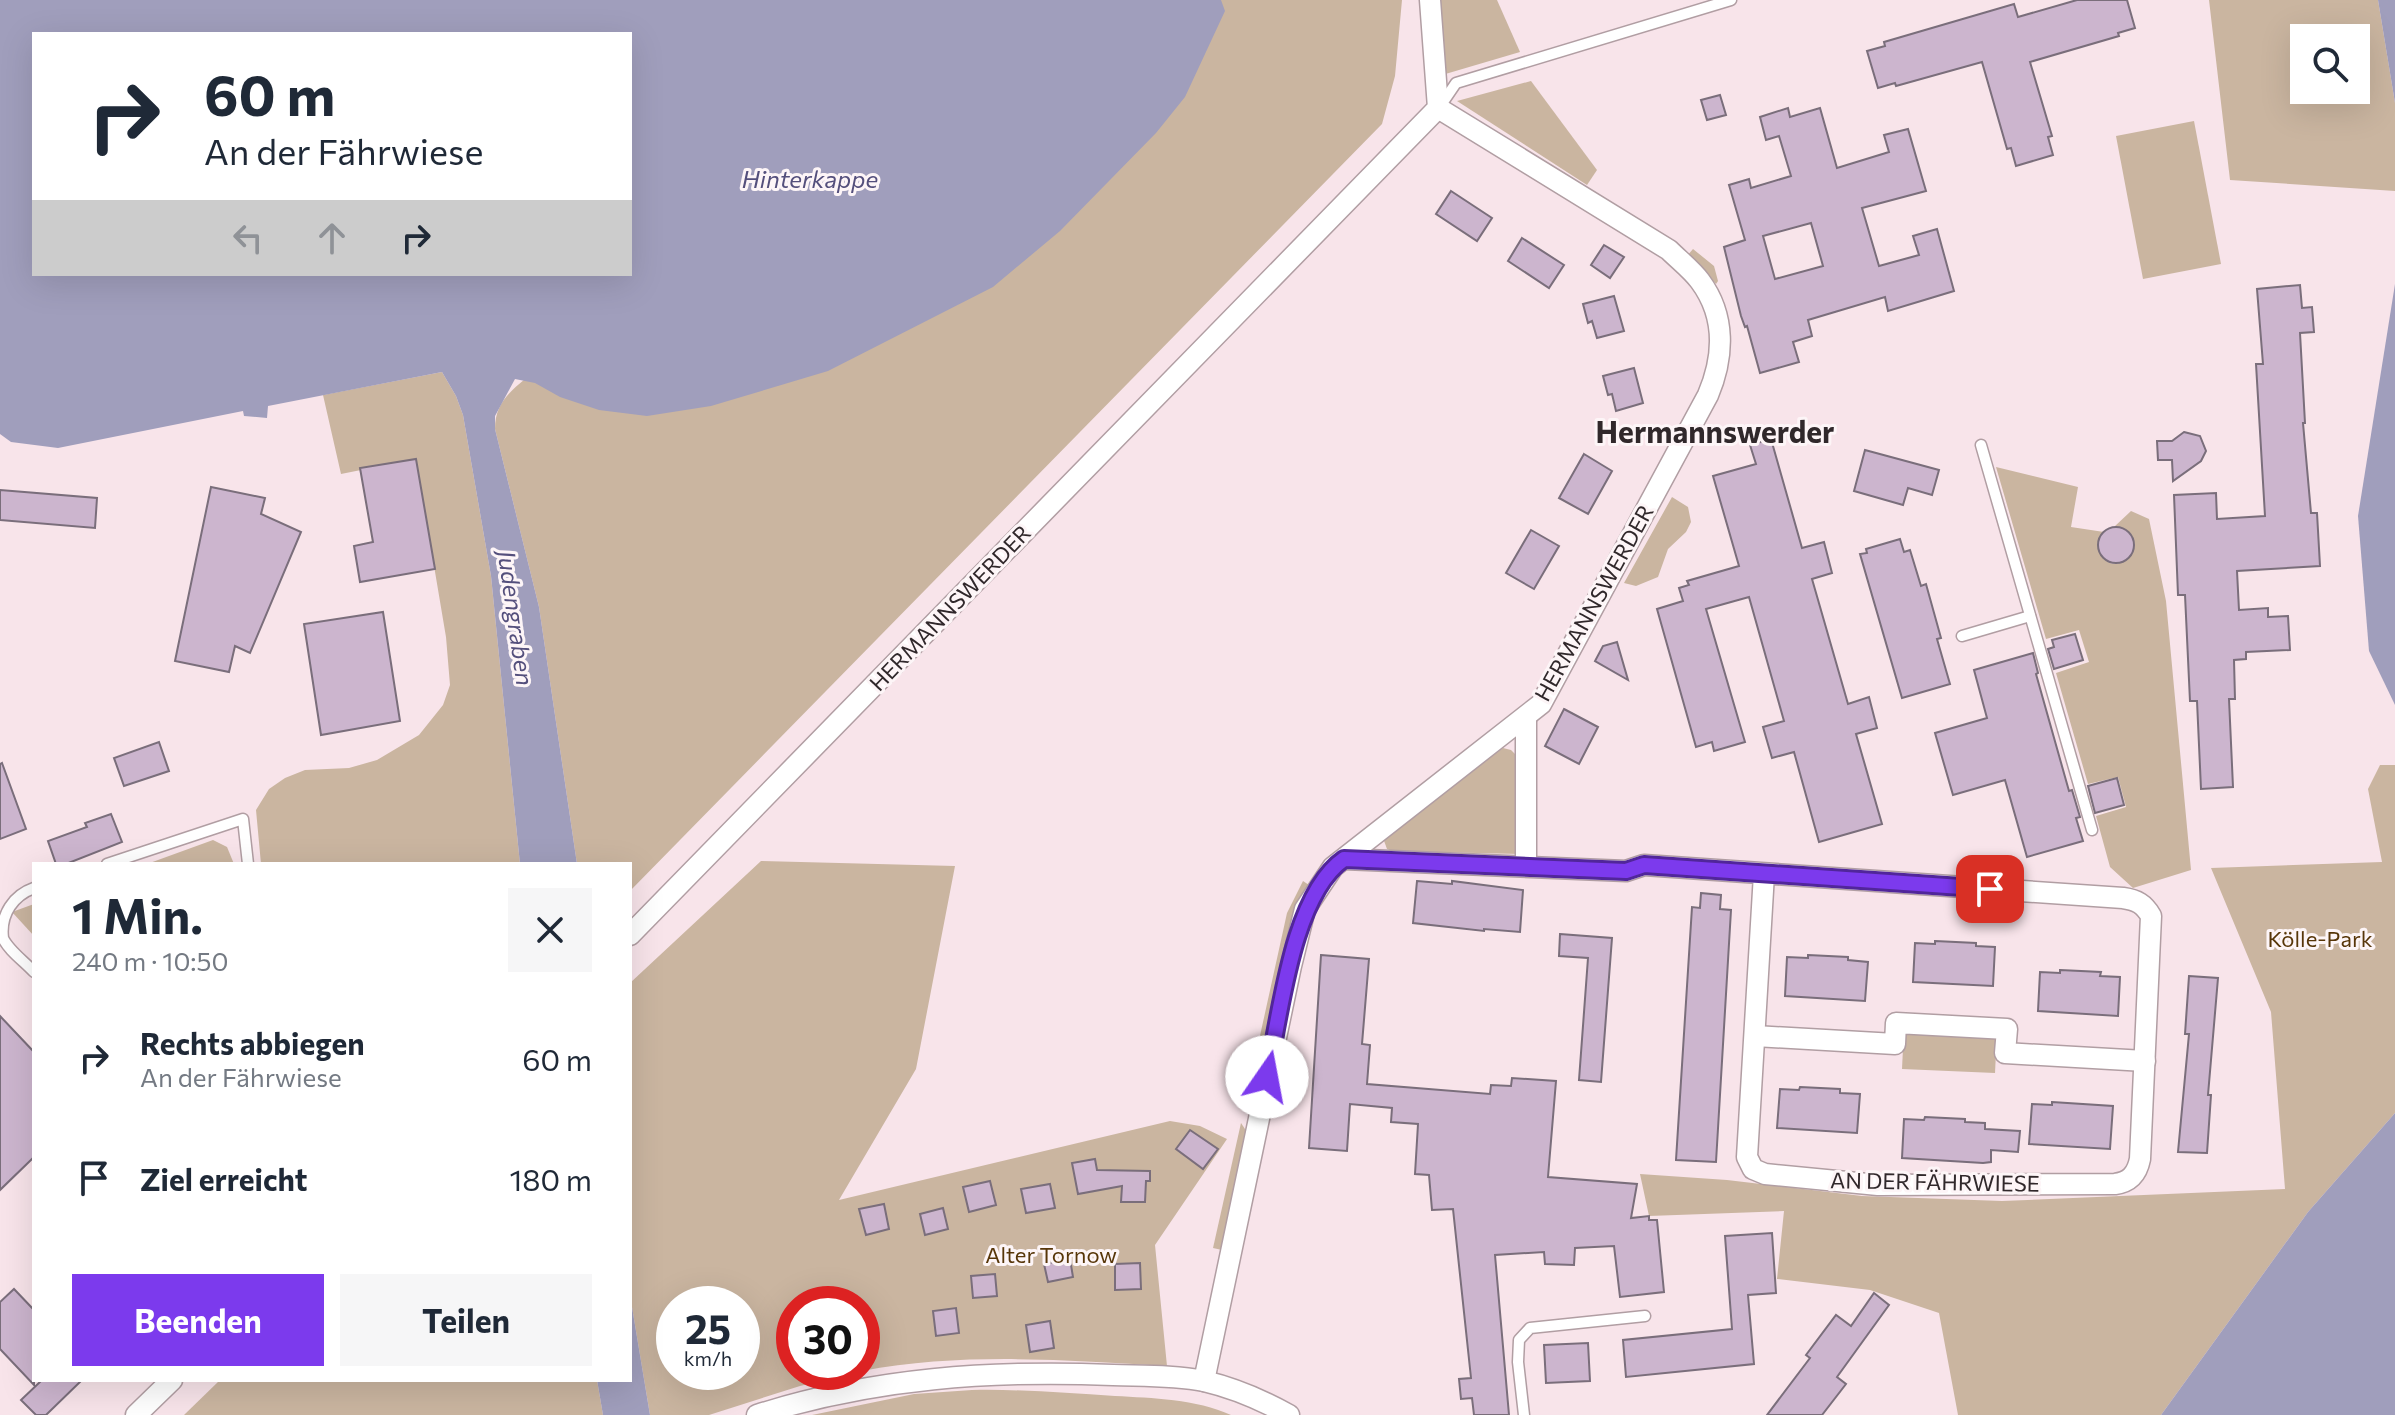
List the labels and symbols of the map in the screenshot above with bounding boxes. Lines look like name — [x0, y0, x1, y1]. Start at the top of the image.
water label: Hinterkappe — [742, 164, 879, 193]
district label: Hermannswerder — [1596, 412, 1834, 449]
street label: HERMANNSWERDER — [1528, 500, 1659, 706]
street label: HERMANNSWERDER — [863, 519, 1036, 696]
water label: Judengraben — [492, 546, 540, 687]
pin — [1956, 855, 2024, 923]
park label: Kölle-Park — [2267, 925, 2373, 952]
position arrow — [1225, 1035, 1309, 1119]
street label: AN DER FÄHRWIESE — [1830, 1166, 2040, 1197]
park label: Alter Tornow — [985, 1241, 1117, 1268]
speed limit sign: 30 — [776, 1286, 880, 1390]

